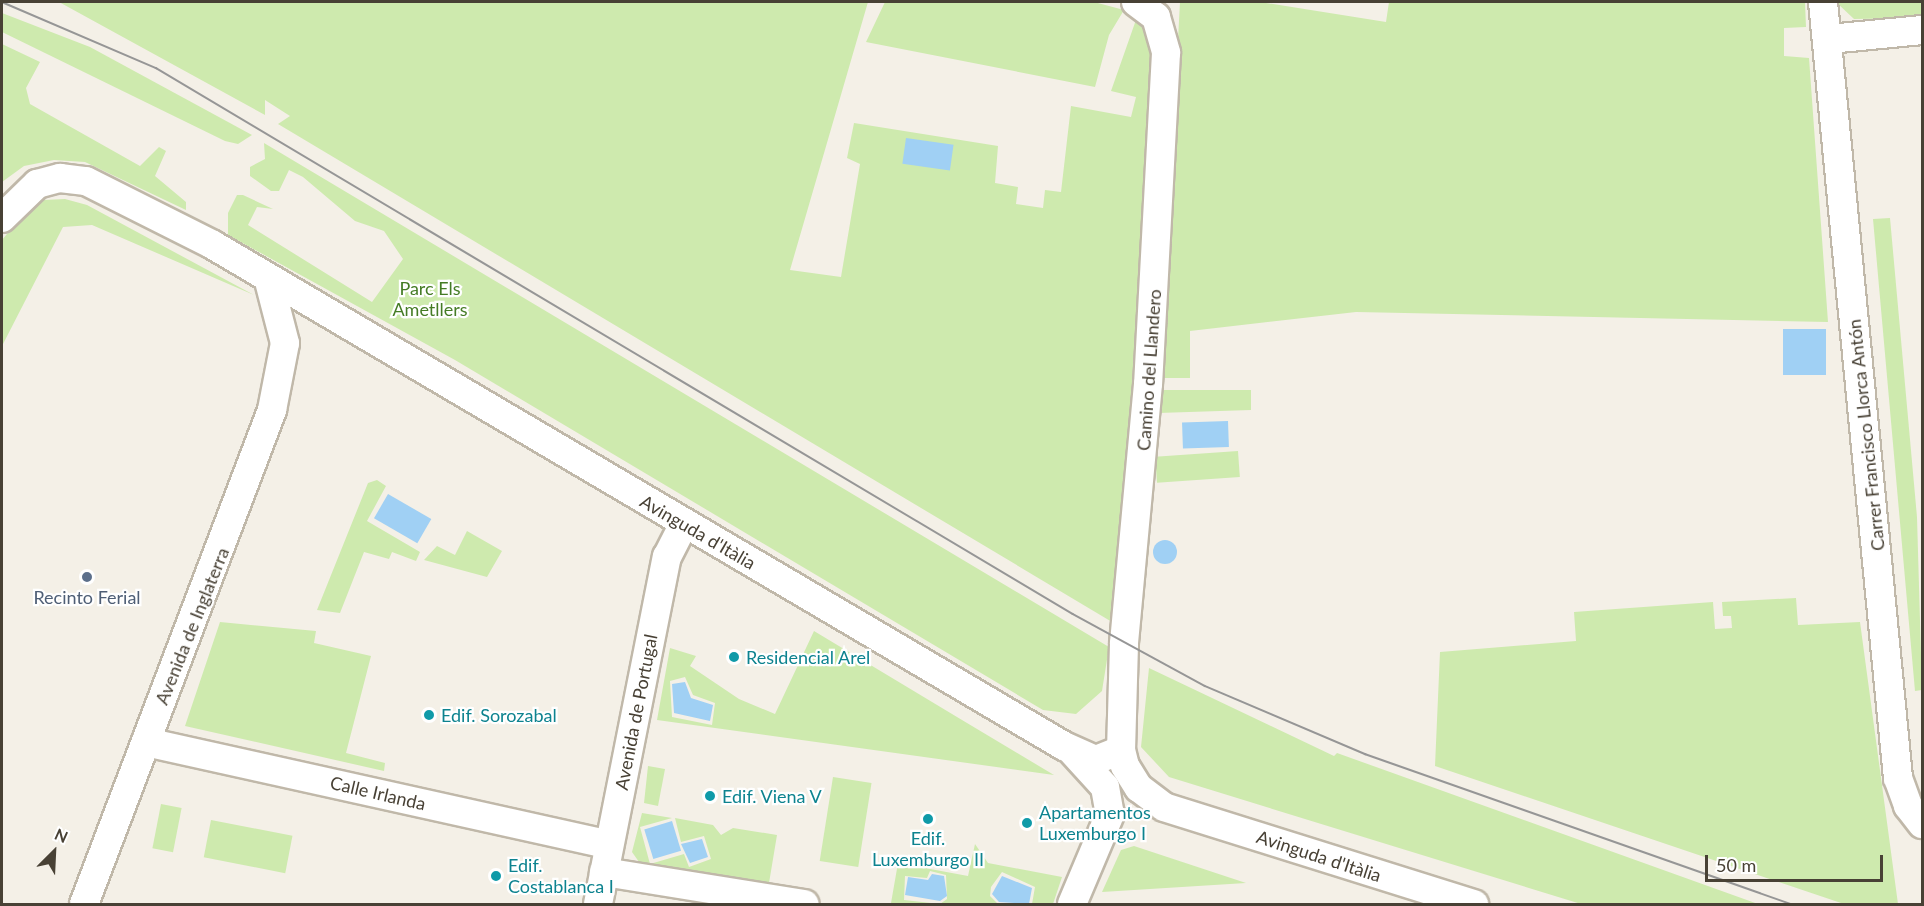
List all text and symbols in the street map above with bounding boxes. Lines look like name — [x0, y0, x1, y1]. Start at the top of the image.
park label: Parc Els Ametllers — [392, 278, 468, 320]
street label: Camino del Llandero — [1133, 289, 1165, 451]
street label: Carrer Francisco Llorca Antón — [1843, 318, 1889, 552]
street label: Avinguda d'Itàlia — [636, 490, 760, 574]
street label: Avenida de Inglaterra — [151, 544, 233, 708]
marker: Recinto Ferial — [80, 570, 94, 584]
place label: Recinto Ferial — [33, 586, 141, 608]
street label: Avenida de Portugal — [610, 632, 662, 792]
place label: Residencial Arel — [746, 646, 871, 668]
marker: Residencial Arel — [727, 650, 741, 664]
place label: Edif. Sorozabal — [441, 704, 557, 726]
marker: Edif. Sorozabal — [422, 708, 436, 722]
street label: Calle Irlanda — [328, 772, 428, 814]
place label: Edif. Viena V — [722, 785, 823, 807]
marker: Edif. Viena V — [703, 789, 717, 803]
place label: Apartamentos Luxemburgo I — [1039, 802, 1151, 844]
marker: Edif. Luxemburgo II — [921, 812, 935, 826]
marker: Apartamentos Luxemburgo I — [1020, 816, 1034, 830]
north arrow — [24, 822, 84, 882]
text: N — [52, 824, 71, 846]
street label: Avinguda d'Itàlia — [1254, 826, 1384, 886]
place label: Edif. Luxemburgo II — [872, 828, 984, 870]
scale bar — [1708, 843, 1886, 881]
text: 50 m — [1716, 854, 1756, 876]
place label: Edif. Costablanca I — [508, 855, 614, 898]
marker: Edif. Costablanca I — [489, 869, 503, 883]

